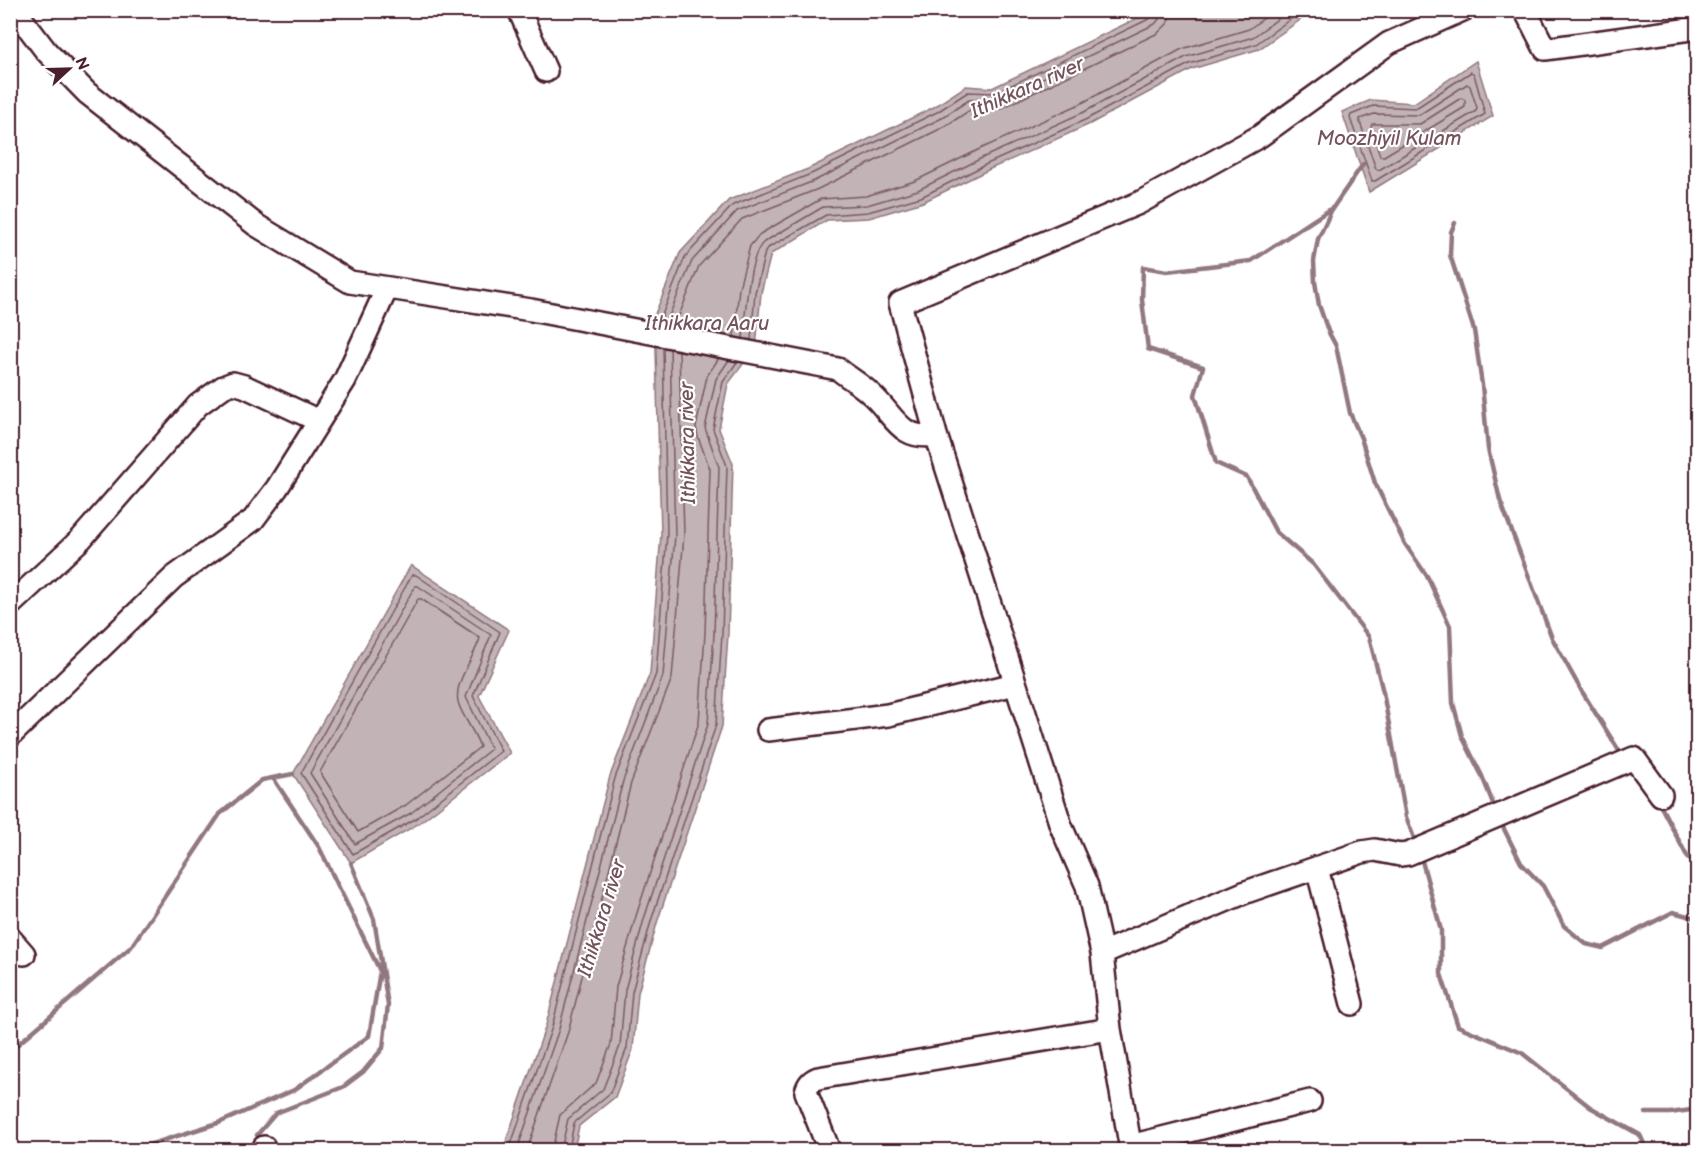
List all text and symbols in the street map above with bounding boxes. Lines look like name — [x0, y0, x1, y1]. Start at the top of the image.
north arrow — [39, 39, 99, 99]
water label: Ithikkara river — [966, 51, 1089, 124]
text: N — [70, 55, 93, 73]
water label: Moozhiyil Kulam — [1317, 127, 1461, 151]
water label: Ithikkara Aaru — [644, 312, 769, 336]
water label: Ithikkara river — [675, 380, 701, 505]
water label: Ithikkara river — [572, 855, 632, 981]

